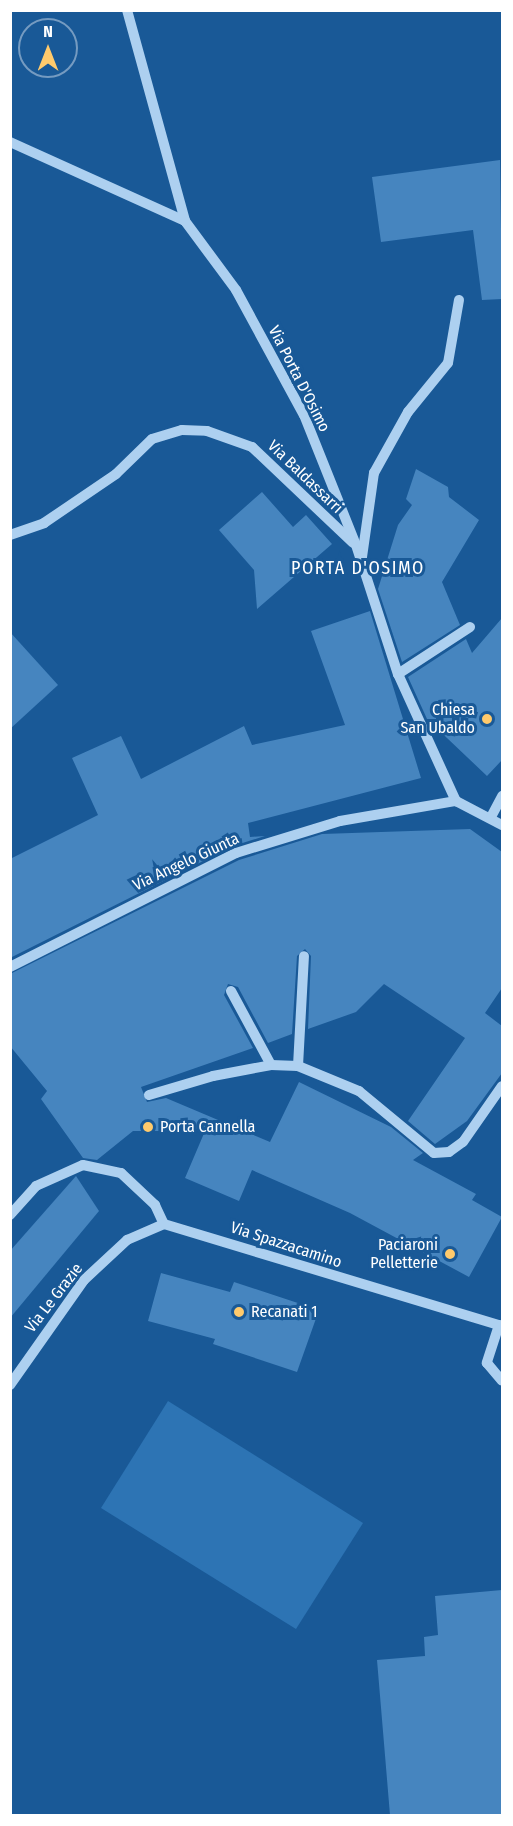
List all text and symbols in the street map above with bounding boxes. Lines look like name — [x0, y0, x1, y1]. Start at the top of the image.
north arrow — [18, 18, 78, 78]
text: N — [43, 22, 53, 41]
street label: Via Porta D'Osimo — [264, 323, 334, 435]
street label: Via Baldassarri — [263, 436, 347, 518]
district label: PORTA D'OSIMO — [291, 557, 425, 579]
place label: Chiesa San Ubaldo — [400, 700, 475, 738]
marker: Chiesa San Ubaldo — [480, 712, 494, 726]
street label: Via Angelo Giunta — [130, 829, 242, 895]
place label: Porta Cannella — [160, 1117, 255, 1137]
marker: Porta Cannella — [141, 1120, 155, 1134]
street label: Via Spazzacamino — [228, 1218, 344, 1272]
place label: Paciaroni Pelletterie — [370, 1235, 438, 1273]
marker: Paciaroni Pelletterie — [443, 1247, 457, 1261]
street label: Via Le Grazie — [21, 1260, 87, 1336]
place label: Recanati 1 — [251, 1302, 317, 1322]
marker: Recanati 1 — [232, 1305, 246, 1319]

